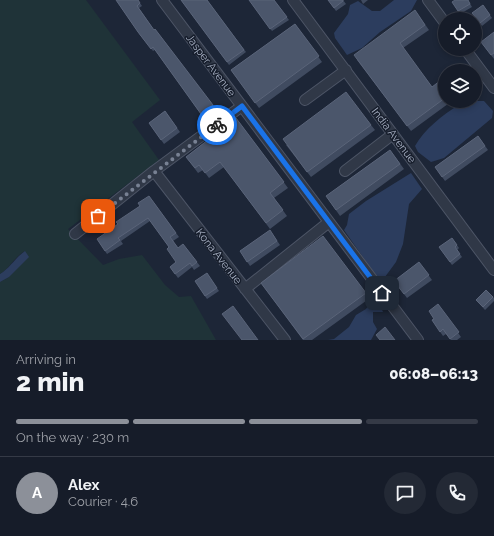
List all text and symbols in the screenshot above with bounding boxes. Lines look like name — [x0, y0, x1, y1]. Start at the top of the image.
map controls — [438, 12, 482, 108]
button: locate — [438, 12, 482, 56]
street label: Jasper Avenue — [183, 32, 239, 99]
button: layers — [438, 64, 482, 108]
courier — [197, 105, 237, 145]
street label: India Avenue — [369, 105, 419, 166]
icon: bike — [206, 114, 228, 136]
pin — [81, 199, 115, 233]
icon: bag — [87, 205, 109, 227]
street label: Kona Avenue — [193, 226, 245, 287]
pin — [365, 276, 399, 310]
icon: home — [371, 282, 393, 304]
text: Arriving in — [16, 352, 76, 367]
text: 06:08–06:13 — [389, 365, 478, 383]
text: 2 min — [16, 367, 84, 397]
text: On the way · 230 m — [16, 430, 129, 445]
button: chat — [384, 472, 426, 514]
button: phone — [436, 472, 478, 514]
text: Alex — [68, 476, 99, 494]
text: A — [32, 484, 42, 502]
text: Courier · 4.6 — [68, 494, 138, 509]

